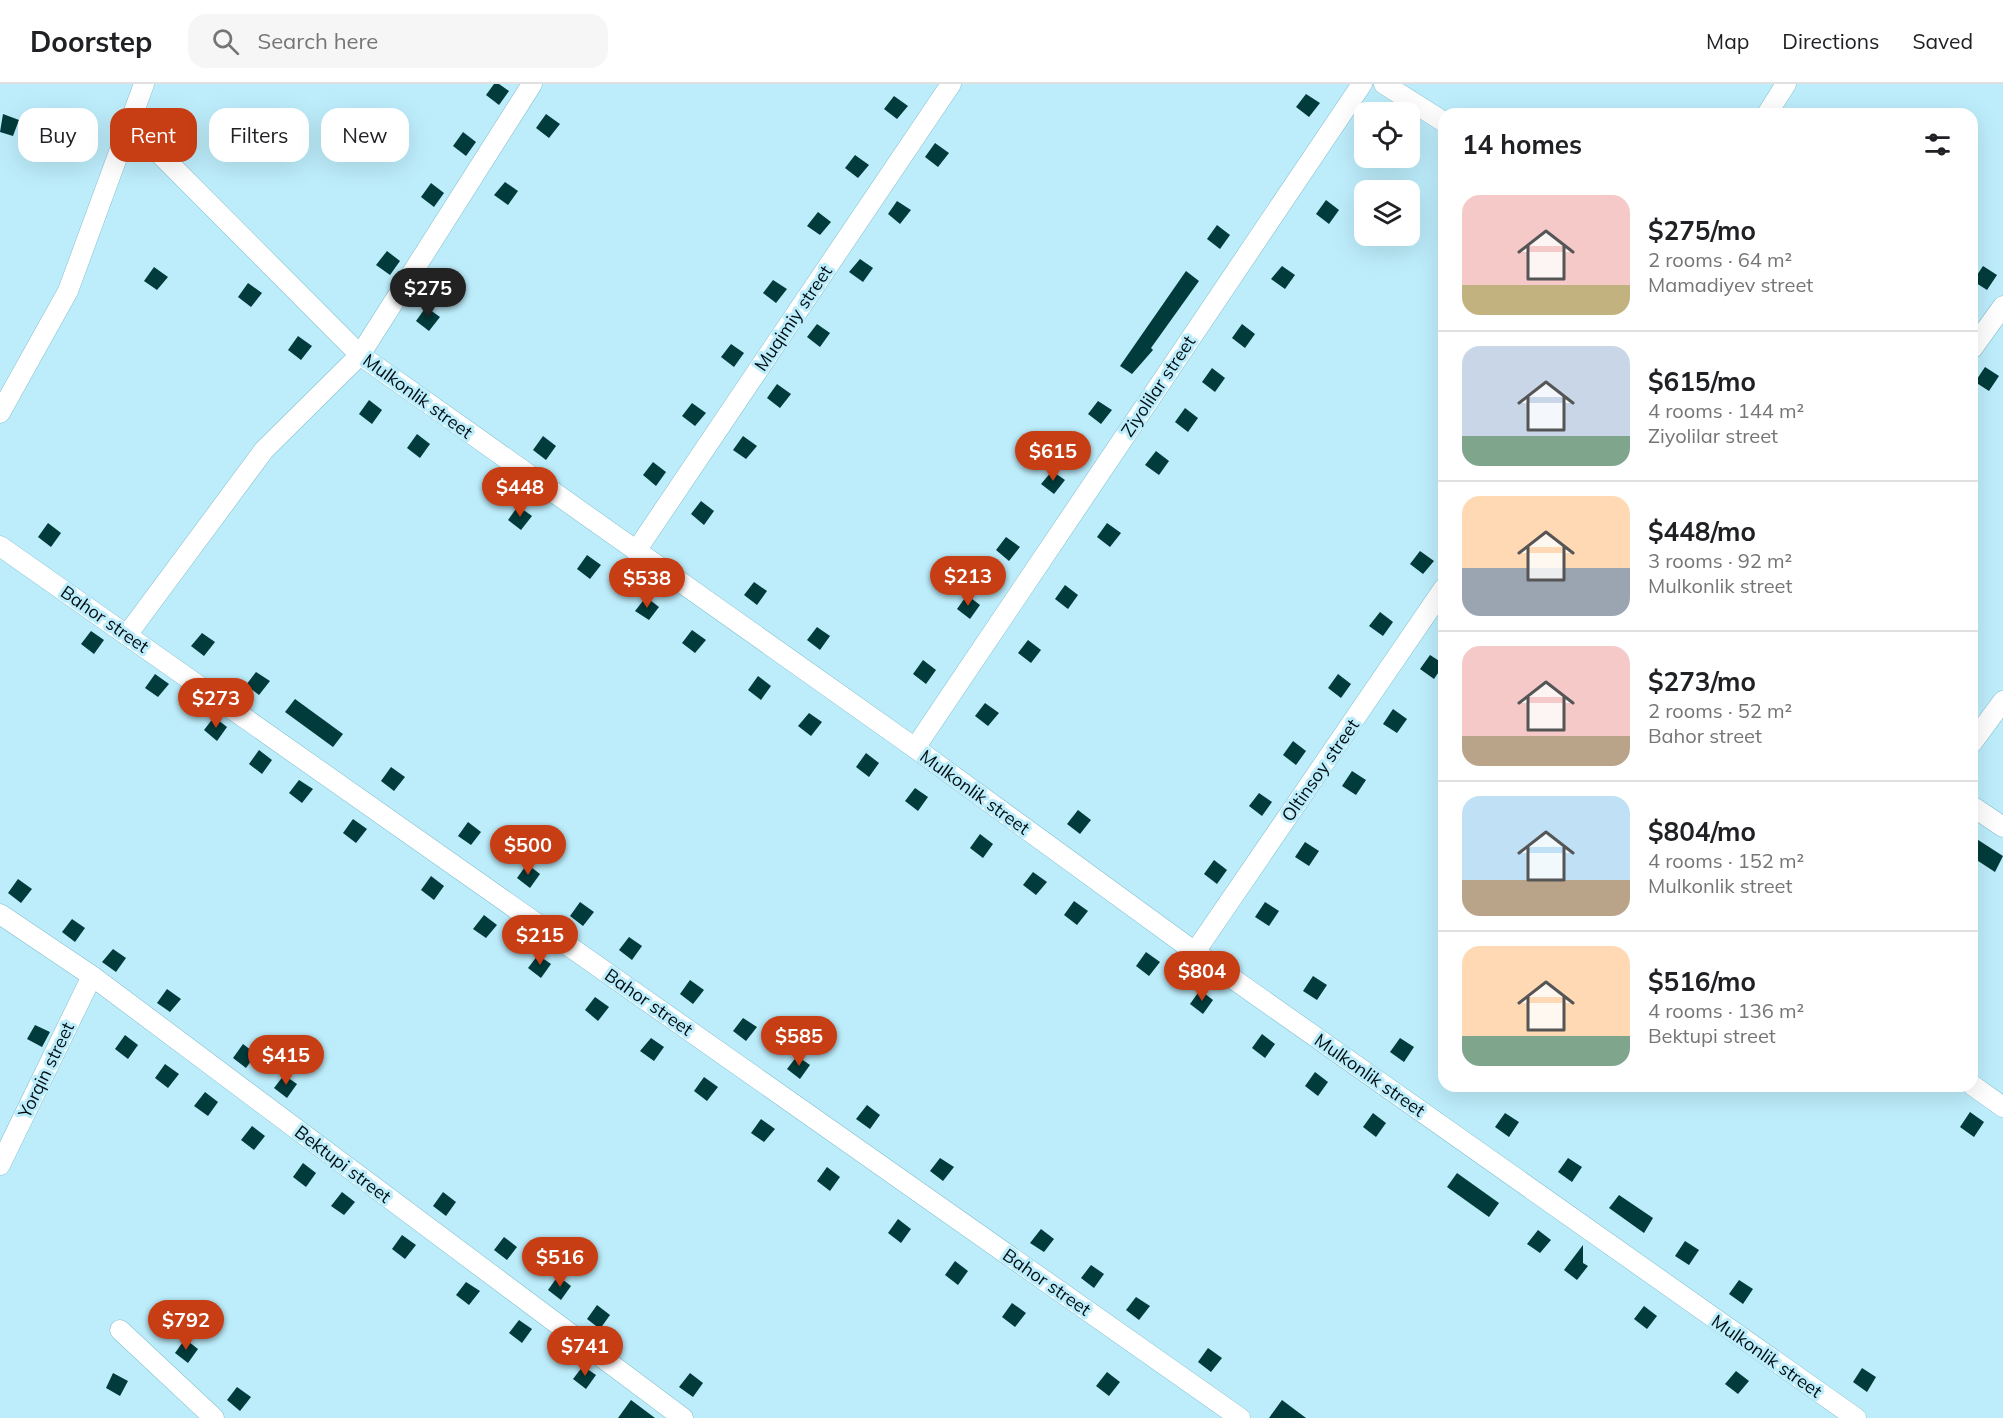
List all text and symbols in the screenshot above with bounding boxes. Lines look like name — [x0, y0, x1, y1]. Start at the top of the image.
search box — [188, 14, 608, 68]
text: Doorstep — [30, 24, 152, 59]
icon: search — [209, 25, 242, 58]
text: Search here — [257, 27, 378, 55]
text: Map — [1706, 28, 1749, 54]
text: Directions — [1782, 28, 1879, 54]
text: Saved — [1912, 28, 1973, 54]
map controls — [1354, 102, 1420, 246]
button: locate — [1354, 102, 1420, 168]
chip: Buy — [18, 108, 98, 162]
chip: Rent — [110, 108, 197, 162]
chip: Filters — [209, 108, 309, 162]
chip: New — [321, 108, 409, 162]
text: 14 homes — [1462, 128, 1582, 161]
icon: filters — [1921, 128, 1954, 161]
button: layers — [1354, 180, 1420, 246]
text: $275/mo — [1648, 214, 1756, 247]
icon: home — [1510, 219, 1582, 291]
text: 2 rooms · 64 m² — [1648, 247, 1792, 272]
street label: Muqimiy street — [749, 261, 837, 375]
pin: $275 — [392, 268, 464, 319]
text: Mamadiyev street — [1648, 272, 1813, 297]
text: $275 — [404, 275, 452, 300]
street label: Ziyolilar street — [1116, 331, 1200, 441]
street label: Mulkonlik street — [359, 349, 477, 443]
text: $615/mo — [1648, 365, 1756, 398]
icon: home — [1510, 370, 1582, 442]
text: 4 rooms · 144 m² — [1648, 398, 1804, 423]
text: Ziyolilar street — [1648, 423, 1778, 448]
pin: $615 — [1017, 431, 1089, 482]
text: $615 — [1029, 438, 1077, 463]
pin: $448 — [484, 467, 556, 518]
text: $448 — [496, 474, 544, 499]
text: $448/mo — [1648, 515, 1756, 548]
icon: home — [1510, 520, 1582, 592]
text: 3 rooms · 92 m² — [1648, 548, 1792, 573]
pin: $213 — [932, 556, 1004, 607]
pin: $538 — [611, 558, 683, 609]
text: $213 — [944, 563, 992, 588]
text: $538 — [623, 565, 671, 590]
text: Mulkonlik street — [1648, 573, 1792, 598]
street label: Bahor street — [56, 580, 154, 658]
text: $273/mo — [1648, 665, 1756, 698]
icon: home — [1510, 670, 1582, 742]
pin: $273 — [180, 678, 252, 729]
text: $273 — [192, 685, 240, 710]
text: 2 rooms · 52 m² — [1648, 698, 1792, 723]
street label: Oltinsoy street — [1276, 714, 1364, 826]
text: Bahor street — [1648, 723, 1762, 748]
street label: Mulkonlik street — [916, 745, 1034, 839]
text: $804/mo — [1648, 815, 1756, 848]
icon: home — [1510, 820, 1582, 892]
pin: $500 — [492, 825, 564, 876]
text: $500 — [504, 832, 552, 857]
text: 4 rooms · 152 m² — [1648, 848, 1804, 873]
text: Mulkonlik street — [1648, 873, 1792, 898]
pin: $215 — [504, 915, 576, 966]
text: $215 — [516, 922, 564, 947]
pin: $804 — [1166, 951, 1238, 1002]
text: $804 — [1178, 958, 1226, 983]
street label: Bahor street — [600, 963, 698, 1041]
text: $516/mo — [1648, 965, 1756, 998]
icon: home — [1510, 970, 1582, 1042]
text: 4 rooms · 136 m² — [1648, 998, 1804, 1023]
pin: $585 — [763, 1016, 835, 1067]
street label: Yorqin street — [12, 1018, 79, 1123]
text: $585 — [775, 1023, 823, 1048]
text: Bektupi street — [1648, 1023, 1776, 1048]
street label: Mulkonlik street — [1310, 1028, 1430, 1122]
pin: $415 — [250, 1035, 322, 1086]
text: $415 — [262, 1042, 310, 1067]
street label: Bektupi street — [290, 1120, 396, 1208]
pin: $516 — [524, 1237, 596, 1288]
street label: Bahor street — [998, 1243, 1096, 1321]
text: $516 — [536, 1244, 584, 1269]
pin: $792 — [150, 1300, 222, 1351]
text: $792 — [162, 1307, 210, 1332]
street label: Mulkonlik street — [1707, 1309, 1827, 1403]
pin: $741 — [549, 1326, 621, 1377]
text: $741 — [561, 1333, 609, 1358]

